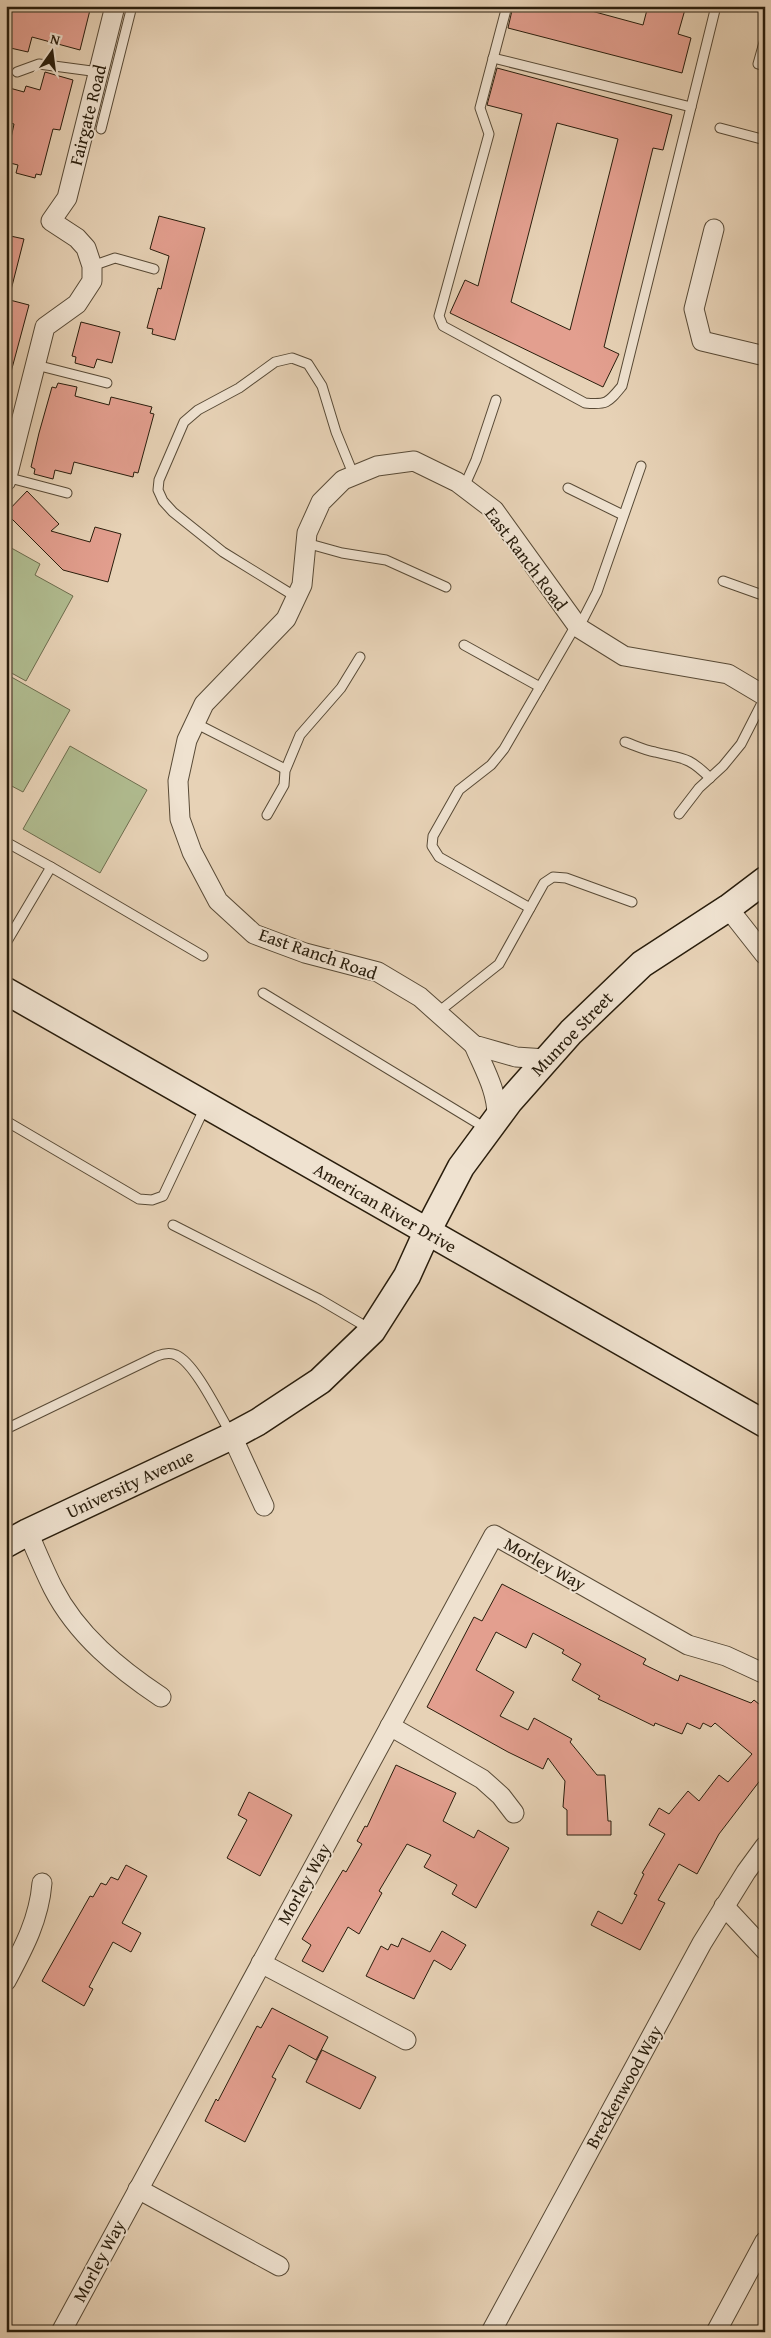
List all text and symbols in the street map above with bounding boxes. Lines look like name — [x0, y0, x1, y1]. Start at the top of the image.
north arrow — [28, 28, 78, 78]
text: N — [48, 29, 63, 50]
street label: Fairgate Road — [62, 61, 113, 168]
street label: East Ranch Road — [478, 501, 575, 616]
street label: East Ranch Road — [255, 921, 381, 987]
street label: Munroe Street — [524, 985, 620, 1082]
street label: American River Drive — [309, 1156, 462, 1260]
street label: University Avenue — [61, 1442, 198, 1525]
street label: Morley Way — [499, 1530, 591, 1597]
street label: Morley Way — [270, 1838, 337, 1930]
street label: Breckenwood Way — [578, 2020, 669, 2153]
street label: Morley Way — [66, 2215, 132, 2307]

